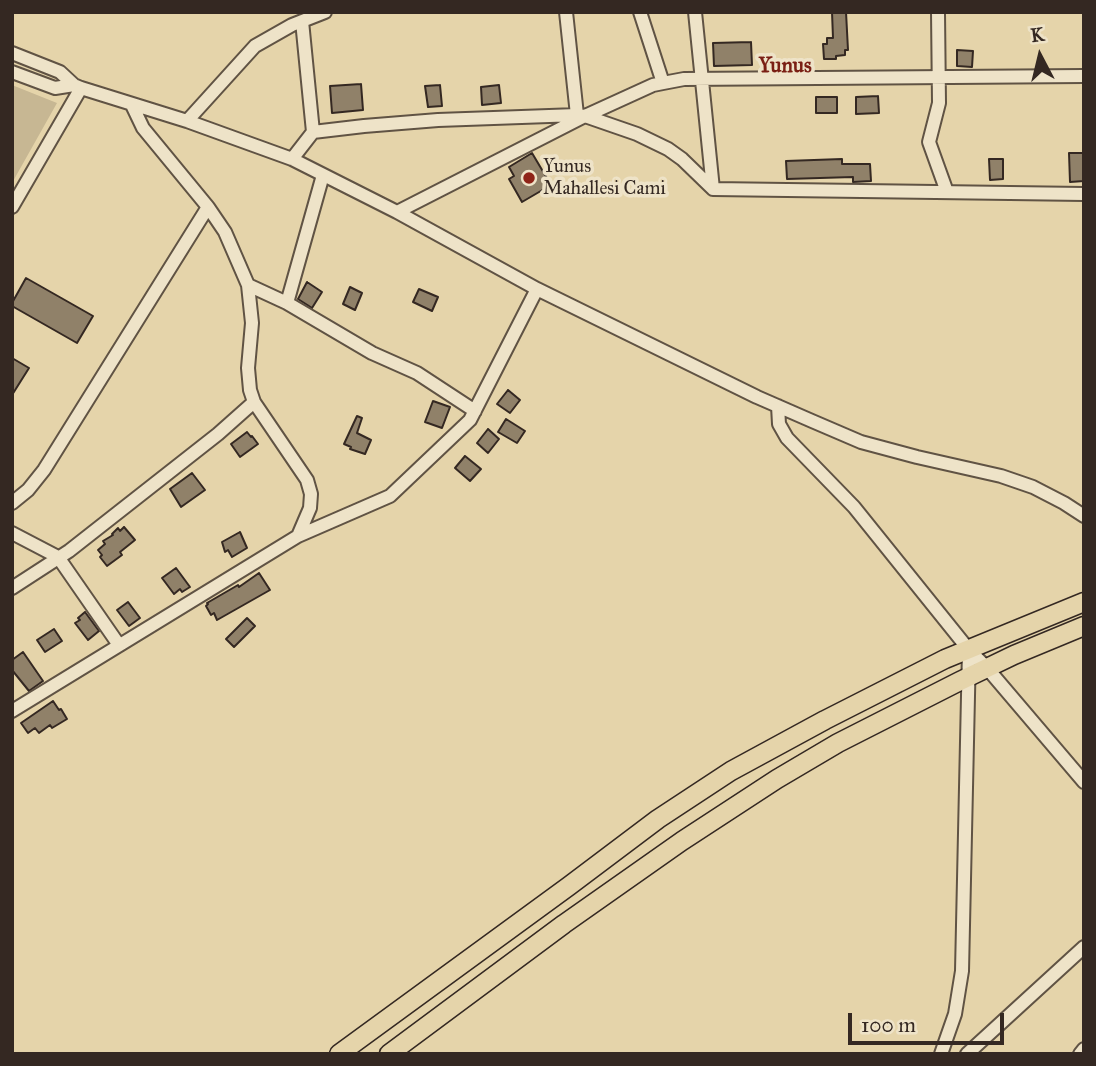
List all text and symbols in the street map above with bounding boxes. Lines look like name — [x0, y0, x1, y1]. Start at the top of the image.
north arrow — [1005, 21, 1075, 91]
text: K — [1029, 22, 1045, 47]
district label: Yunus — [758, 54, 812, 80]
place label: Yunus Mahallesi Cami — [543, 156, 666, 200]
marker: Yunus Mahallesi Cami — [521, 170, 537, 186]
scale bar — [851, 1000, 1007, 1044]
text: 100 m — [861, 1012, 916, 1038]

